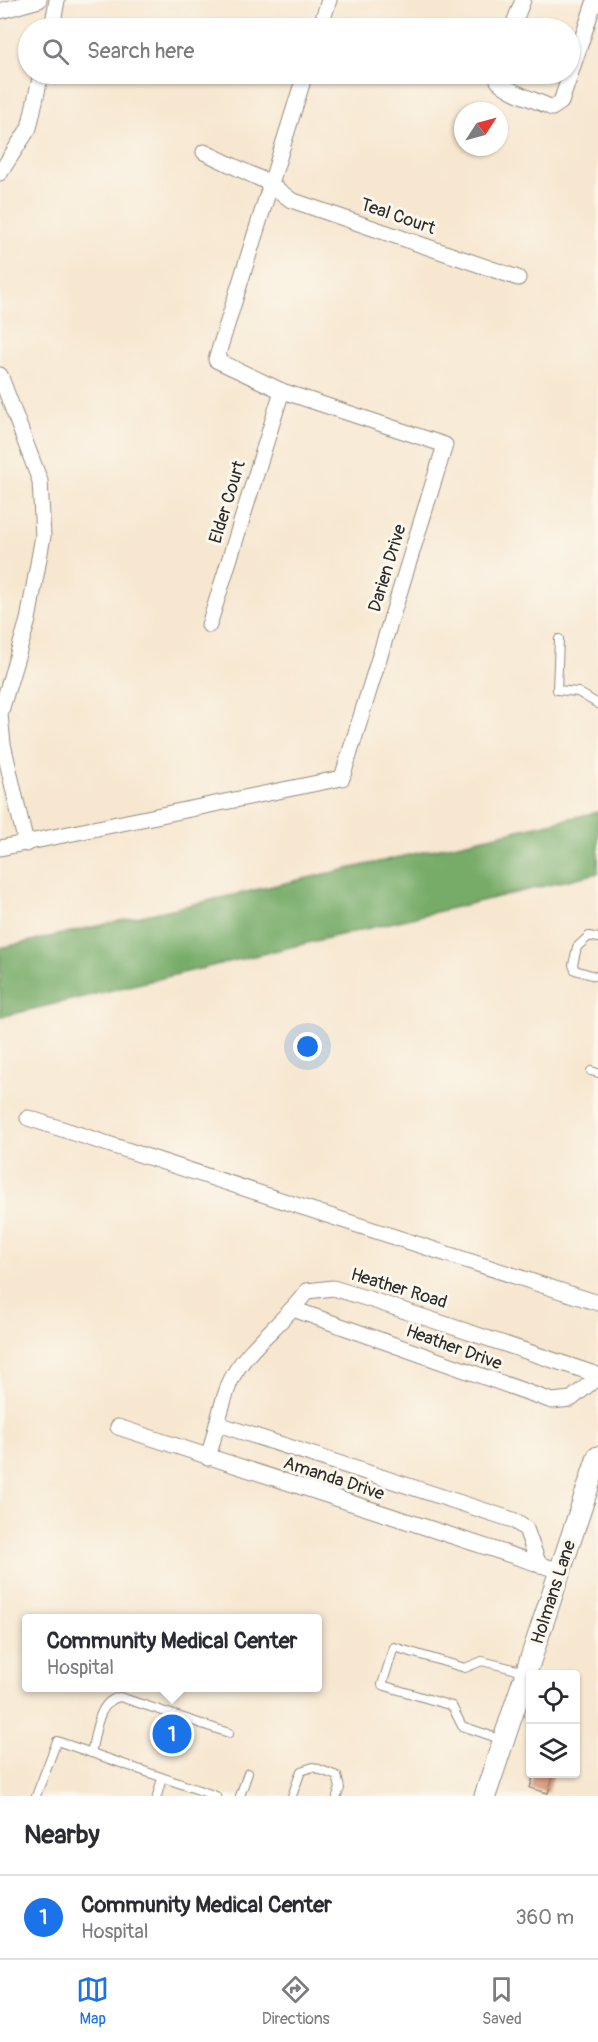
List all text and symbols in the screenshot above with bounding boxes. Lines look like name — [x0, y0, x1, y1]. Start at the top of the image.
search box — [18, 18, 580, 84]
icon: search — [39, 35, 72, 68]
text: Search here — [87, 37, 194, 65]
north arrow — [454, 102, 508, 156]
street label: Teal Court — [357, 193, 439, 240]
street label: Elder Court — [204, 457, 251, 546]
street label: Darien Drive — [363, 521, 412, 615]
your location — [293, 1032, 322, 1061]
street label: Heather Road — [348, 1263, 450, 1314]
street label: Heather Drive — [403, 1319, 505, 1376]
street label: Amanda Drive — [280, 1451, 387, 1506]
street label: Holmans Lane — [526, 1537, 581, 1647]
popup — [22, 1614, 322, 1692]
text: Community Medical Center — [47, 1627, 297, 1655]
text: Hospital — [47, 1655, 114, 1680]
map controls — [526, 1670, 580, 1778]
button: locate — [526, 1670, 580, 1724]
pin: 1 — [152, 1712, 192, 1756]
button: layers — [526, 1724, 580, 1778]
text: Nearby — [24, 1819, 100, 1851]
text: Community Medical Center — [81, 1891, 332, 1919]
text: 1 — [40, 1905, 47, 1930]
text: 360 m — [515, 1905, 574, 1930]
text: Hospital — [81, 1919, 148, 1944]
tab: Map — [76, 1973, 109, 2029]
tab: Directions — [262, 1973, 330, 2029]
tab: Saved — [482, 1973, 522, 2029]

